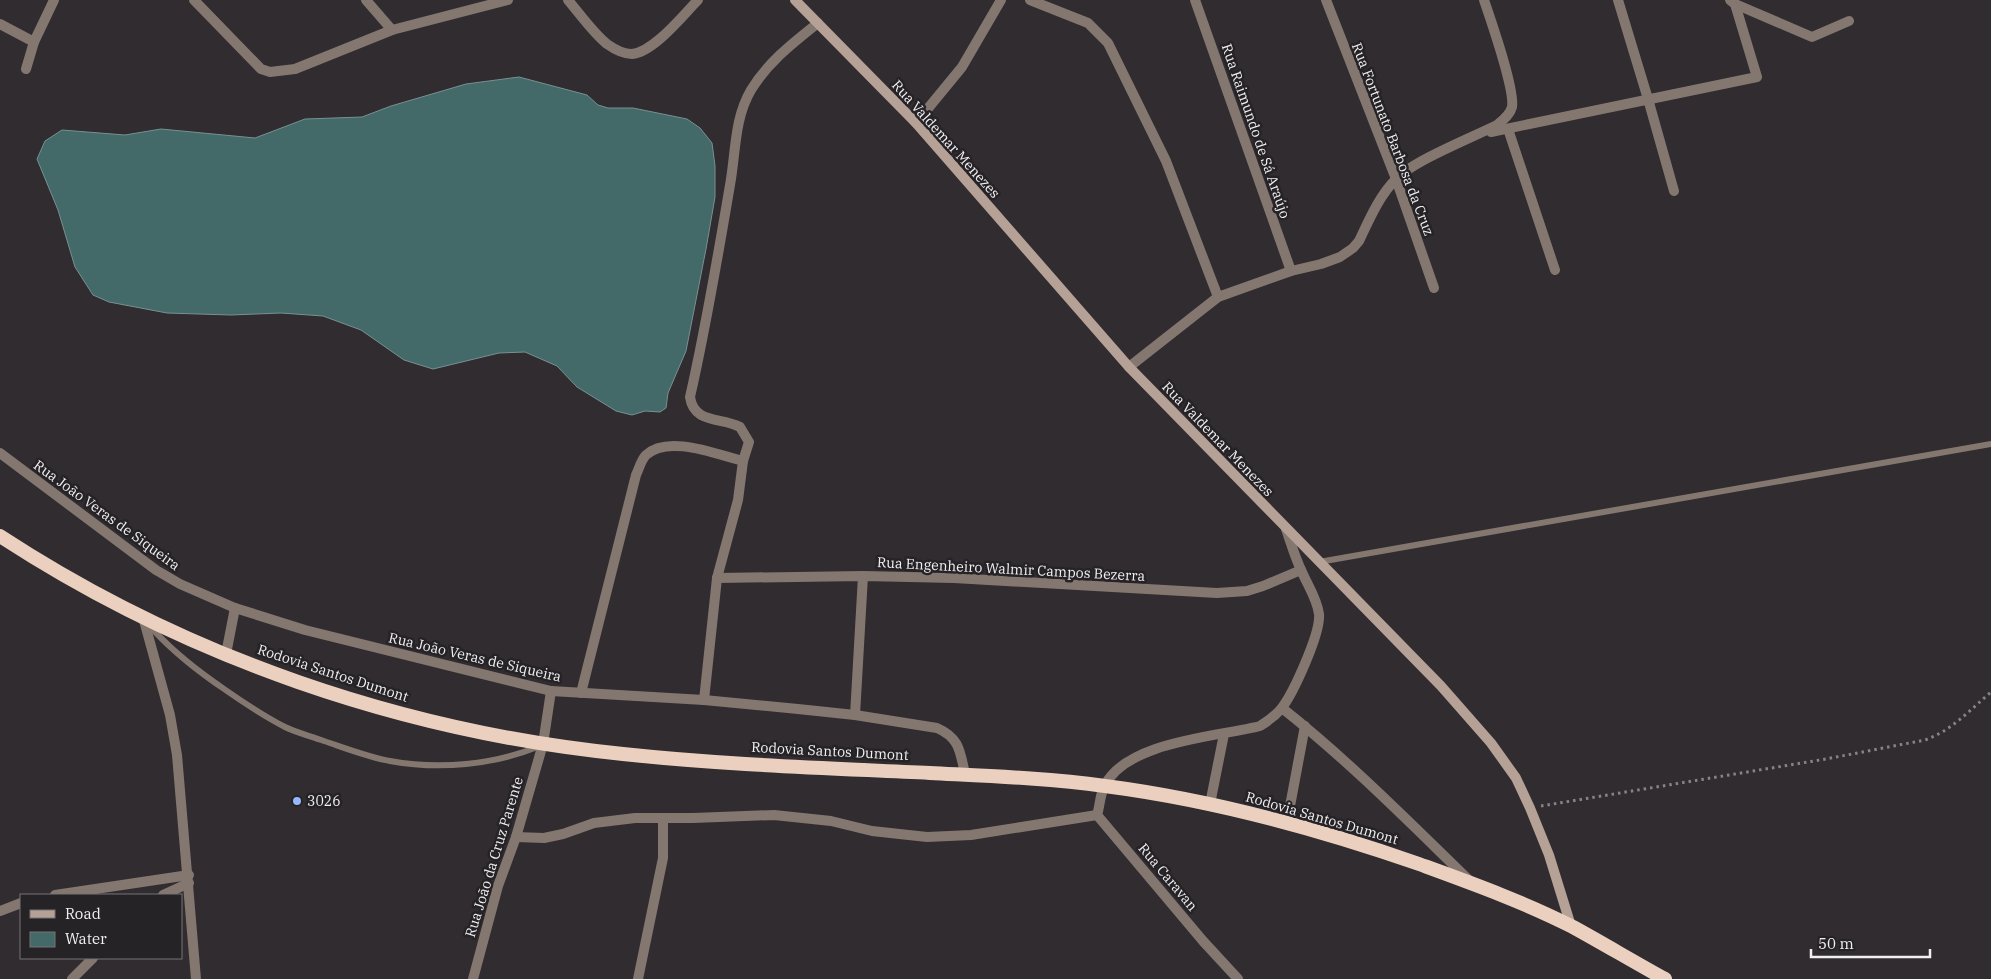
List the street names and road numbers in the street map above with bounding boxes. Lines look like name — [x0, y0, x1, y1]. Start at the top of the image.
street label: Rua Fortunato Barbosa da Cruz — [1348, 40, 1438, 238]
street label: Rua Raimundo de Sá Araújo — [1218, 41, 1294, 221]
street label: Rua Valdemar Menezes — [888, 76, 1004, 202]
street label: Rua Valdemar Menezes — [1158, 378, 1278, 500]
street label: Rua João Veras de Siqueira — [30, 456, 184, 574]
street label: Rua Engenheiro Walmir Campos Bezerra — [876, 553, 1146, 585]
street label: Rua João Veras de Siqueira — [387, 628, 563, 686]
street label: Rodovia Santos Dumont — [255, 640, 411, 706]
street label: Rodovia Santos Dumont — [751, 738, 909, 764]
street label: Rua João da Cruz Parente — [461, 774, 527, 940]
street label: Rodovia Santos Dumont — [1244, 788, 1400, 848]
street label: Rua Caravan — [1134, 839, 1202, 915]

